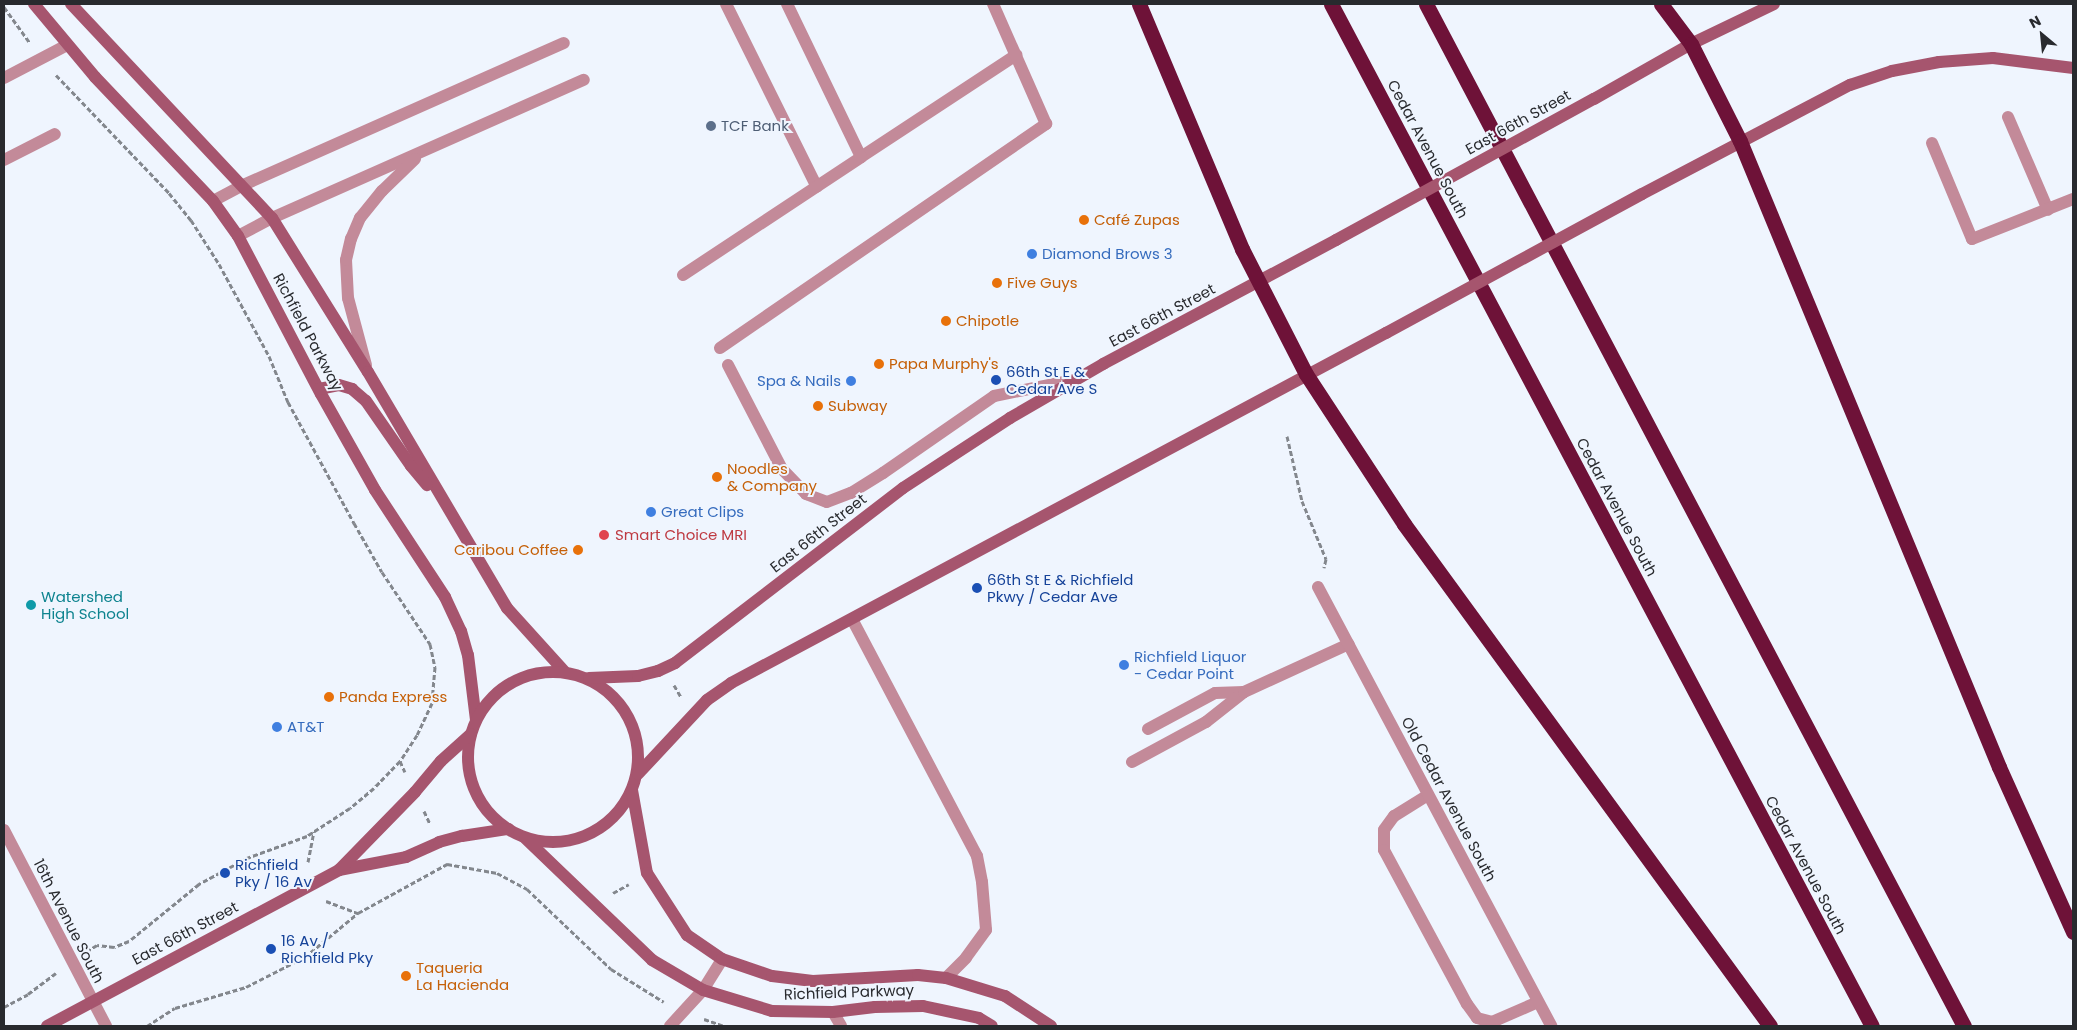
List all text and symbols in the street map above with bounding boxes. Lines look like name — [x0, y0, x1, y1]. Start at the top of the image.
north arrow — [2017, 10, 2067, 60]
text: N — [2026, 10, 2044, 33]
street label: Cedar Avenue South — [1384, 77, 1472, 221]
street label: East 66th Street — [1462, 86, 1574, 158]
place label: TCF Bank — [721, 117, 789, 135]
marker: TCF Bank — [705, 120, 717, 132]
place label: Café Zupas — [1094, 211, 1180, 229]
marker: Café Zupas — [1078, 214, 1090, 226]
place label: Diamond Brows 3 — [1042, 245, 1173, 263]
marker: Diamond Brows 3 — [1026, 248, 1038, 260]
street label: Richfield Parkway — [269, 270, 347, 394]
place label: Five Guys — [1007, 274, 1078, 292]
marker: Five Guys — [991, 277, 1003, 289]
street label: East 66th Street — [1106, 280, 1218, 350]
place label: Chipotle — [956, 312, 1019, 330]
marker: Chipotle — [940, 315, 952, 327]
place label: Papa Murphy's — [889, 355, 999, 373]
marker: Papa Murphy's — [873, 358, 885, 370]
place label: 66th St E & Cedar Ave S — [1006, 362, 1097, 397]
place label: Spa & Nails — [757, 372, 841, 390]
marker: 66th St E & Cedar Ave S — [990, 374, 1002, 386]
marker: Spa & Nails — [845, 375, 857, 387]
place label: Subway — [828, 397, 887, 415]
marker: Subway — [812, 400, 824, 412]
street label: Cedar Avenue South — [1573, 435, 1661, 579]
place label: Noodles & Company — [727, 459, 817, 494]
marker: Noodles & Company — [711, 471, 723, 483]
street label: East 66th Street — [766, 490, 870, 576]
place label: Great Clips — [661, 503, 744, 521]
marker: Great Clips — [645, 506, 657, 518]
place label: Smart Choice MRI — [615, 526, 747, 544]
marker: Smart Choice MRI — [597, 528, 611, 542]
place label: Caribou Coffee — [454, 541, 568, 559]
marker: Caribou Coffee — [572, 544, 584, 556]
place label: 66th St E & Richfield Pkwy / Cedar Ave — [987, 570, 1133, 605]
marker: 66th St E & Richfield Pkwy / Cedar Ave — [971, 582, 983, 594]
place label: Watershed High School — [41, 587, 129, 622]
marker: Watershed High School — [25, 599, 37, 611]
place label: Richfield Liquor - Cedar Point — [1134, 647, 1246, 682]
marker: Richfield Liquor - Cedar Point — [1118, 659, 1130, 671]
place label: Panda Express — [339, 688, 447, 706]
marker: Panda Express — [323, 691, 335, 703]
street label: Old Cedar Avenue South — [1398, 714, 1500, 884]
place label: AT&T — [287, 718, 324, 736]
marker: AT&T — [271, 721, 283, 733]
street label: Cedar Avenue South — [1762, 793, 1850, 937]
place label: Richfield Pky / 16 Av — [235, 855, 312, 890]
street label: 16th Avenue South — [30, 856, 108, 986]
marker: Richfield Pky / 16 Av — [219, 867, 231, 879]
street label: East 66th Street — [129, 898, 241, 968]
place label: 16 Av / Richfield Pky — [281, 931, 373, 966]
marker: 16 Av / Richfield Pky — [265, 943, 277, 955]
place label: Taqueria La Hacienda — [416, 958, 509, 993]
marker: Taqueria La Hacienda — [400, 970, 412, 982]
street label: Richfield Parkway — [784, 981, 914, 1003]

